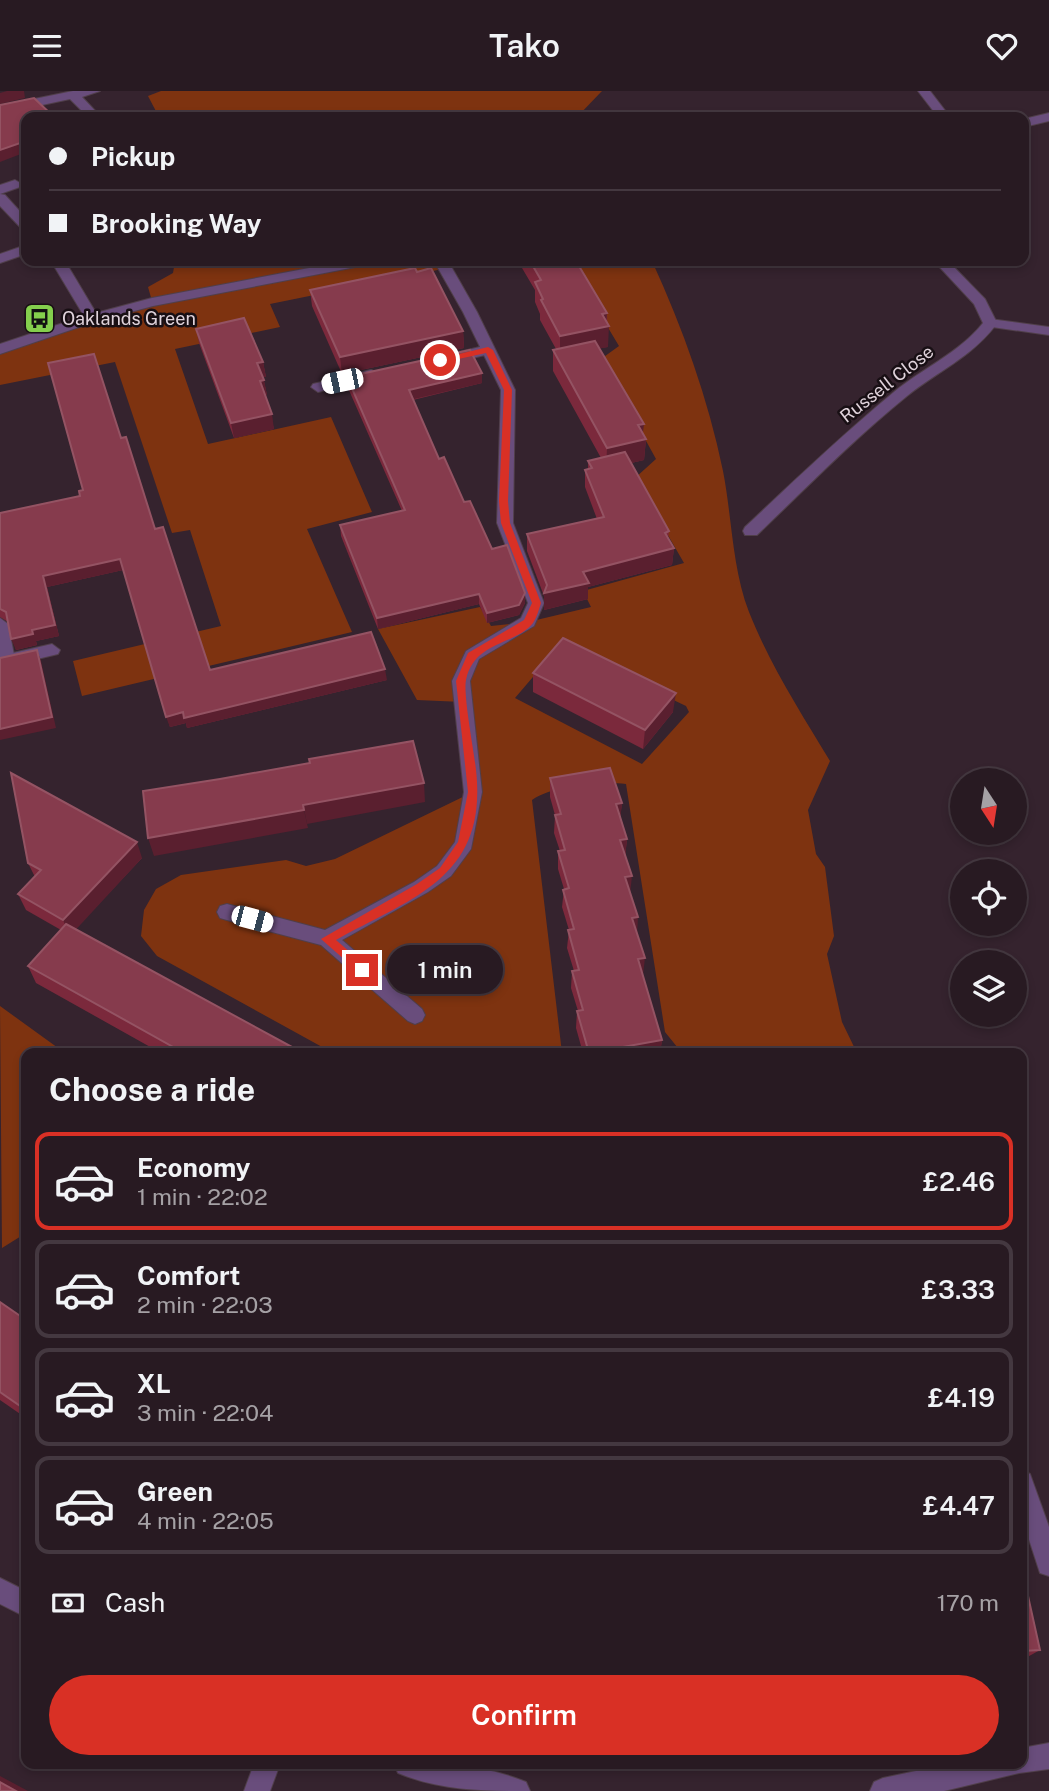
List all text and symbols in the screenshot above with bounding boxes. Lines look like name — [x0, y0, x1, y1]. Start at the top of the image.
icon: menu — [28, 27, 66, 65]
text: Tako — [489, 27, 560, 64]
icon: heart — [983, 27, 1021, 65]
text: Pickup — [91, 141, 175, 172]
text: Brooking Way — [91, 208, 261, 239]
bus stop icon: Oaklands Green — [22, 302, 56, 336]
place label: Oaklands Green — [62, 308, 196, 329]
street label: Russell Close — [836, 341, 938, 427]
route start — [424, 344, 456, 376]
car — [320, 366, 365, 396]
north arrow — [950, 768, 1027, 845]
map controls — [950, 768, 1027, 1027]
button: locate — [950, 859, 1027, 936]
car — [229, 903, 276, 935]
callout: 1 min — [386, 945, 502, 994]
button: layers — [950, 950, 1027, 1027]
route end — [346, 954, 378, 986]
text: 1 min — [418, 956, 472, 983]
text: Choose a ride — [49, 1071, 255, 1108]
icon: car — [53, 1150, 116, 1213]
text: Economy — [137, 1152, 250, 1183]
text: £2.46 — [923, 1166, 995, 1197]
text: 1 min · 22:02 — [137, 1183, 268, 1210]
icon: car — [53, 1258, 116, 1321]
text: Comfort — [137, 1260, 240, 1291]
text: £3.33 — [922, 1274, 995, 1305]
text: 2 min · 22:03 — [137, 1291, 273, 1318]
icon: car — [53, 1366, 116, 1429]
text: XL — [137, 1368, 171, 1399]
text: £4.19 — [928, 1382, 995, 1413]
text: 3 min · 22:04 — [137, 1399, 274, 1426]
icon: car — [53, 1474, 116, 1537]
text: Green — [137, 1476, 213, 1507]
text: £4.47 — [923, 1490, 995, 1521]
text: 4 min · 22:05 — [137, 1507, 274, 1534]
icon: cash — [49, 1584, 87, 1622]
text: Cash — [105, 1587, 165, 1618]
text: 170 m — [937, 1589, 999, 1616]
button: Confirm — [49, 1675, 999, 1755]

